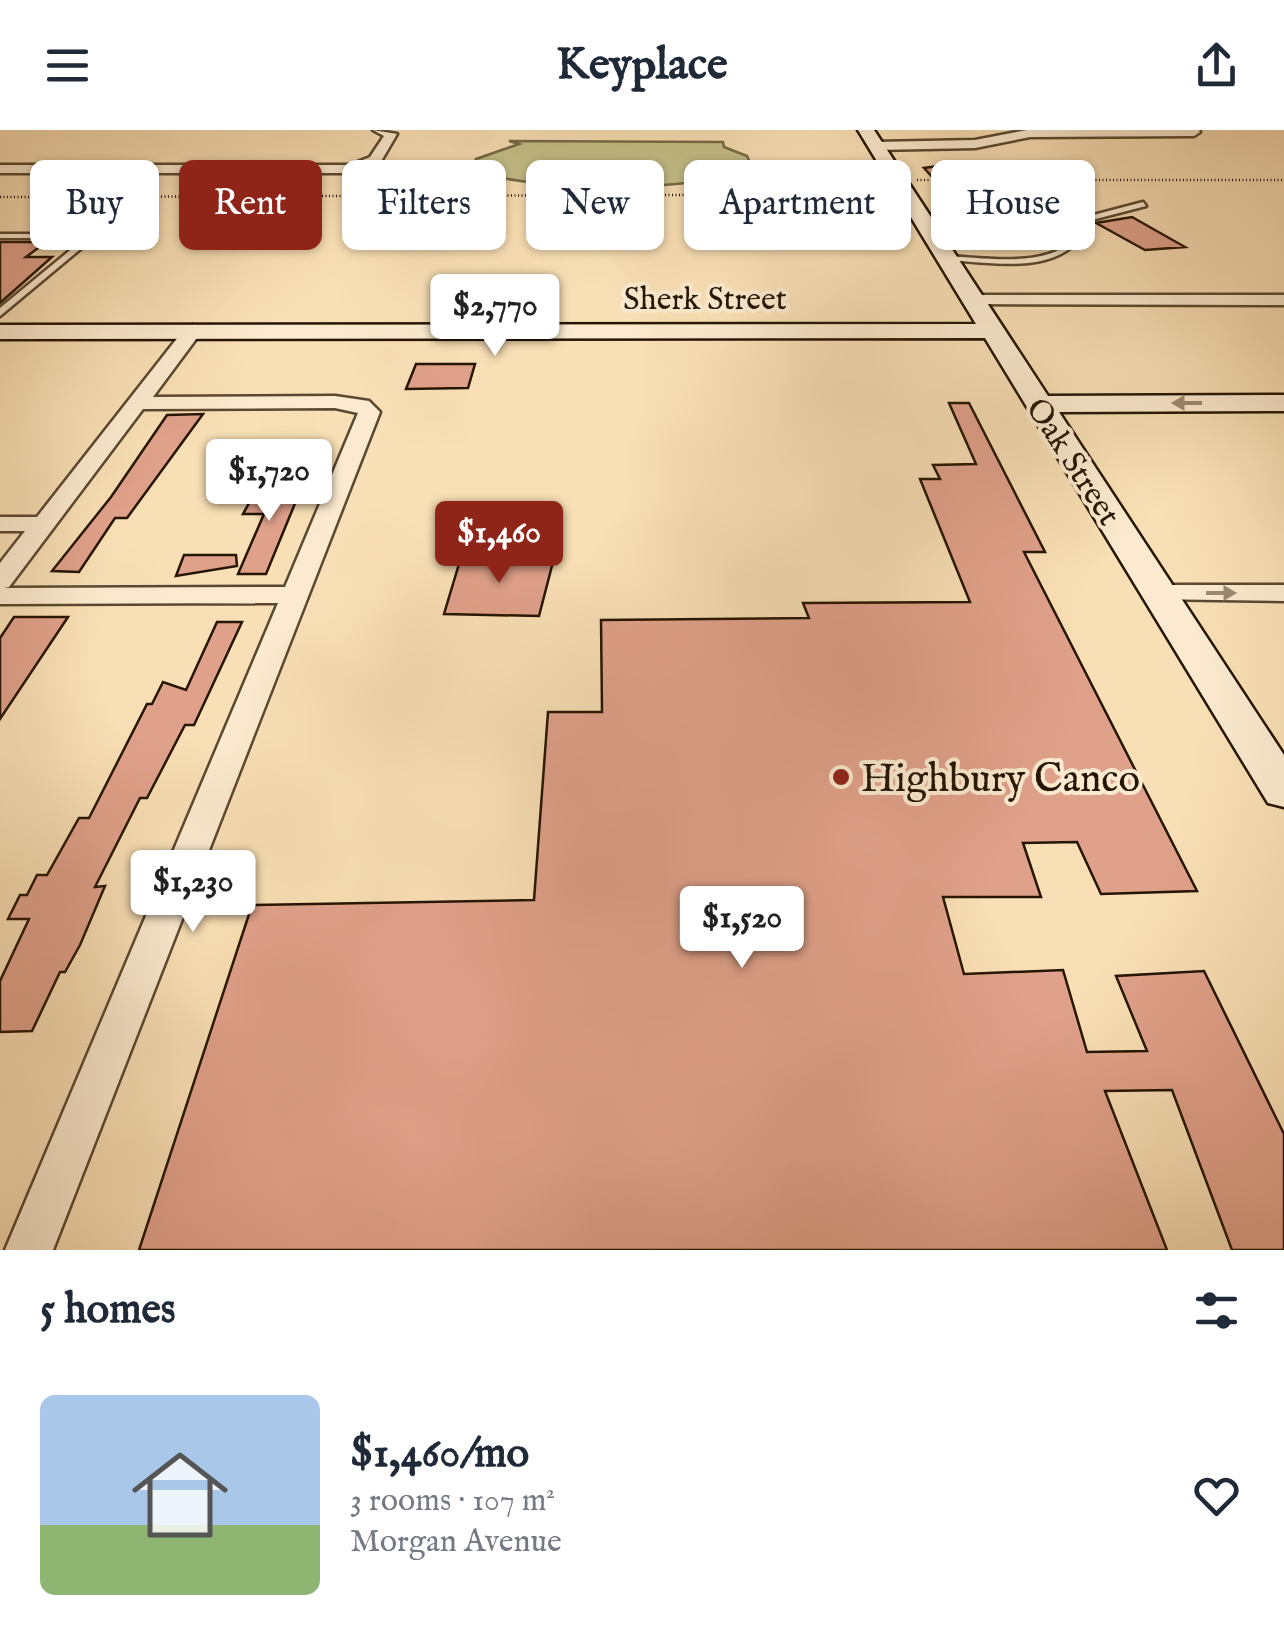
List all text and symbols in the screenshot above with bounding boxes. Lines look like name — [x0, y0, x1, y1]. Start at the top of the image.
text: Keyplace — [556, 37, 728, 94]
icon: menu — [40, 38, 95, 93]
icon: share — [1189, 38, 1244, 93]
chip: Buy — [30, 160, 159, 250]
chip: Rent — [179, 160, 322, 250]
chip: Filters — [342, 160, 506, 250]
chip: New — [526, 160, 664, 250]
chip: Apartment — [684, 160, 911, 250]
chip: House — [931, 160, 1095, 250]
pin: $2,770 — [414, 274, 576, 359]
street label: Sherk Street — [623, 280, 787, 321]
text: $2,770 — [452, 286, 538, 327]
street label: Oak Street — [1016, 391, 1128, 534]
one-way arrow — [1170, 395, 1202, 411]
pin: $1,720 — [188, 439, 350, 524]
text: $1,720 — [228, 451, 310, 492]
pin: $1,460 — [418, 501, 580, 586]
text: $1,460 — [457, 513, 541, 554]
one-way arrow — [1205, 585, 1237, 601]
place label: Highbury Canco — [861, 755, 1140, 806]
marker: Highbury Canco — [830, 766, 852, 788]
pin: $1,230 — [112, 850, 274, 935]
text: $1,230 — [153, 862, 233, 903]
pin: $1,520 — [661, 886, 823, 971]
text: $1,520 — [702, 898, 782, 939]
icon: filters — [1189, 1283, 1244, 1338]
text: 5 homes — [40, 1284, 176, 1337]
text: $1,460/mo — [350, 1428, 529, 1481]
icon: home — [120, 1435, 240, 1555]
icon: heart — [1189, 1468, 1244, 1523]
text: 3 rooms · 107 m² — [350, 1481, 555, 1522]
text: Morgan Avenue — [350, 1522, 562, 1563]

